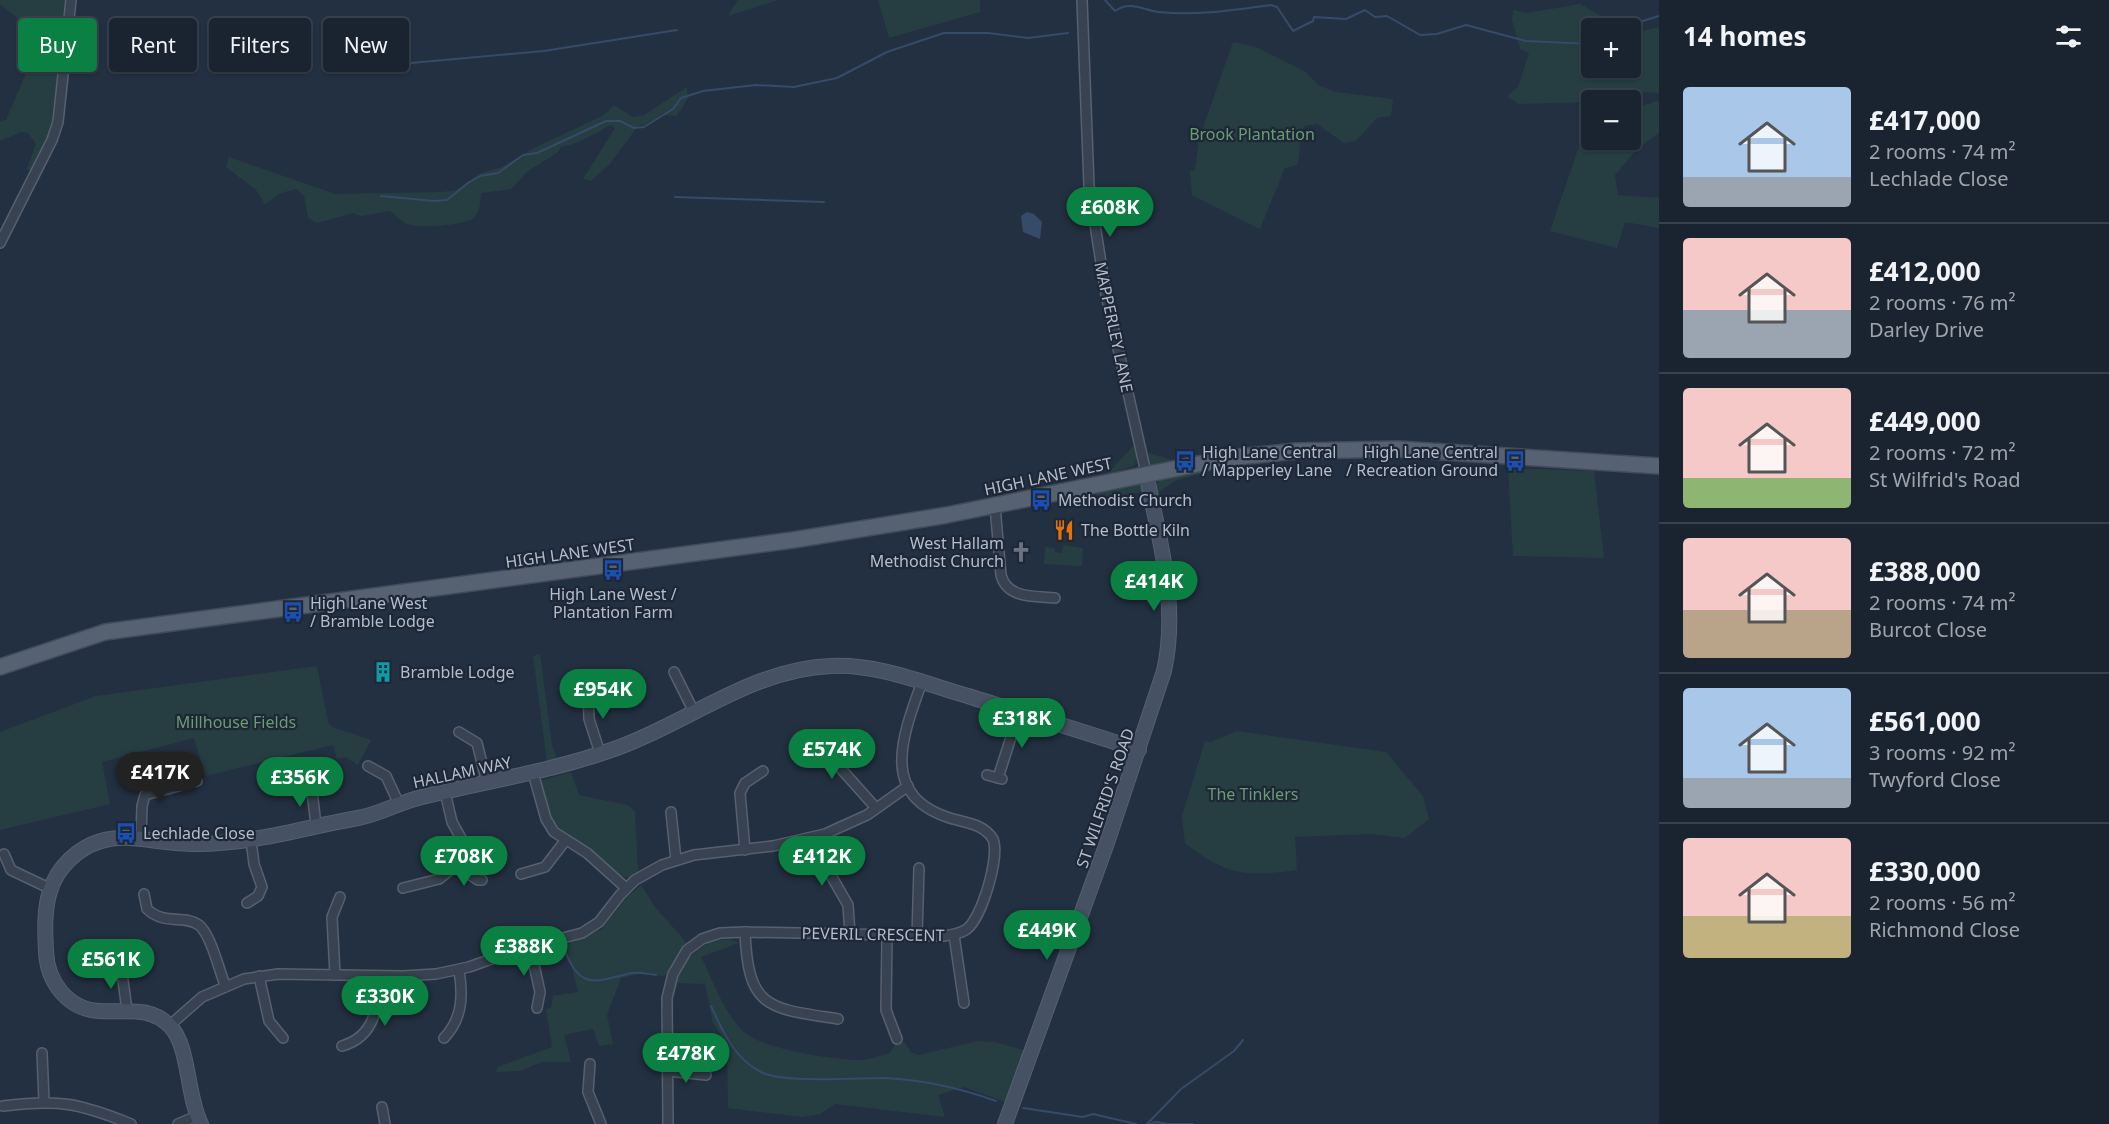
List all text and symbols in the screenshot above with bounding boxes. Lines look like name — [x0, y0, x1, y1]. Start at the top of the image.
chip: Buy — [18, 18, 97, 72]
chip: Rent — [109, 18, 197, 72]
chip: Filters — [209, 18, 311, 72]
chip: New — [323, 18, 409, 72]
map controls — [1581, 18, 1641, 150]
button: + — [1581, 18, 1641, 78]
text: 14 homes — [1683, 18, 1807, 54]
icon: filters — [2052, 20, 2085, 53]
button: − — [1581, 90, 1641, 150]
text: £417,000 — [1869, 102, 1981, 138]
icon: home — [1731, 111, 1803, 183]
park label: Brook Plantation — [1189, 123, 1315, 145]
text: 2 rooms · 74 m² — [1869, 138, 2016, 165]
text: Lechlade Close — [1869, 165, 2009, 192]
pin: £608K — [1068, 187, 1152, 238]
text: £608K — [1080, 193, 1140, 220]
text: £412,000 — [1869, 253, 1981, 289]
street label: MAPPERLEY LANE — [1089, 260, 1139, 394]
icon: home — [1731, 262, 1803, 334]
text: 2 rooms · 76 m² — [1869, 289, 2016, 316]
text: Darley Drive — [1869, 316, 1984, 343]
text: £449,000 — [1869, 403, 1981, 439]
icon: home — [1731, 412, 1803, 484]
text: 2 rooms · 72 m² — [1869, 439, 2016, 466]
place label: High Lane Central / Mapperley Lane — [1202, 441, 1337, 481]
place label: High Lane Central / Recreation Ground — [1346, 441, 1498, 481]
bus stop icon: High Lane Central / Mapperley Lane — [1173, 449, 1197, 473]
bus stop icon: High Lane Central / Recreation Ground — [1503, 449, 1527, 473]
street label: HIGH LANE WEST — [982, 452, 1114, 500]
text: St Wilfrid's Road — [1869, 466, 2021, 493]
bus stop icon: Methodist Church — [1029, 488, 1053, 512]
place label: Methodist Church — [1058, 489, 1192, 511]
restaurant icon: The Bottle Kiln — [1052, 518, 1076, 542]
place label: The Bottle Kiln — [1081, 519, 1190, 541]
place label: West Hallam Methodist Church — [870, 532, 1004, 572]
street label: HIGH LANE WEST — [504, 533, 636, 573]
church icon: West Hallam Methodist Church — [1009, 540, 1033, 564]
text: £388,000 — [1869, 553, 1981, 589]
bus stop icon: High Lane West / Plantation Farm — [601, 558, 625, 582]
pin: £414K — [1112, 561, 1196, 612]
icon: home — [1731, 562, 1803, 634]
text: £414K — [1124, 567, 1184, 594]
place label: High Lane West / Plantation Farm — [549, 583, 677, 623]
text: 2 rooms · 74 m² — [1869, 589, 2016, 616]
place label: High Lane West / Bramble Lodge — [310, 592, 435, 632]
bus stop icon: High Lane West / Bramble Lodge — [281, 600, 305, 624]
text: Burcot Close — [1869, 616, 1987, 643]
building icon: Bramble Lodge — [371, 660, 395, 684]
place label: Bramble Lodge — [400, 661, 515, 683]
pin: £954K — [561, 669, 645, 720]
text: £954K — [573, 675, 633, 702]
pin: £318K — [980, 698, 1064, 749]
text: £561,000 — [1869, 703, 1981, 739]
text: £318K — [992, 704, 1052, 731]
park label: Millhouse Fields — [176, 711, 296, 733]
icon: home — [1731, 712, 1803, 784]
street label: ST WILFRID'S ROAD — [1071, 725, 1139, 871]
pin: £574K — [790, 729, 874, 780]
text: £574K — [802, 735, 862, 762]
text: 3 rooms · 92 m² — [1869, 739, 2016, 766]
street label: HALLAM WAY — [411, 751, 514, 793]
pin: £417K — [118, 752, 202, 803]
pin: £356K — [258, 757, 342, 808]
text: £417K — [130, 758, 190, 785]
text: £356K — [270, 763, 330, 790]
text: Twyford Close — [1869, 766, 2001, 793]
park label: The Tinklers — [1208, 783, 1298, 805]
bus stop icon: Lechlade Close — [114, 821, 138, 845]
place label: Lechlade Close — [143, 822, 255, 844]
pin: £708K — [422, 836, 506, 887]
pin: £412K — [780, 836, 864, 887]
text: £708K — [434, 842, 494, 869]
text: £412K — [792, 842, 852, 869]
text: £330,000 — [1869, 853, 1981, 889]
icon: home — [1731, 862, 1803, 934]
text: 2 rooms · 56 m² — [1869, 889, 2016, 916]
pin: £449K — [1005, 910, 1089, 961]
text: £449K — [1017, 916, 1077, 943]
text: Richmond Close — [1869, 916, 2020, 943]
street label: PEVERIL CRESCENT — [801, 922, 945, 946]
pin: £388K — [482, 926, 566, 977]
text: £388K — [494, 932, 554, 959]
pin: £561K — [69, 939, 153, 990]
text: £561K — [81, 945, 141, 972]
pin: £330K — [343, 976, 427, 1027]
text: £330K — [355, 982, 415, 1009]
pin: £478K — [644, 1033, 728, 1084]
text: £478K — [656, 1039, 716, 1066]

